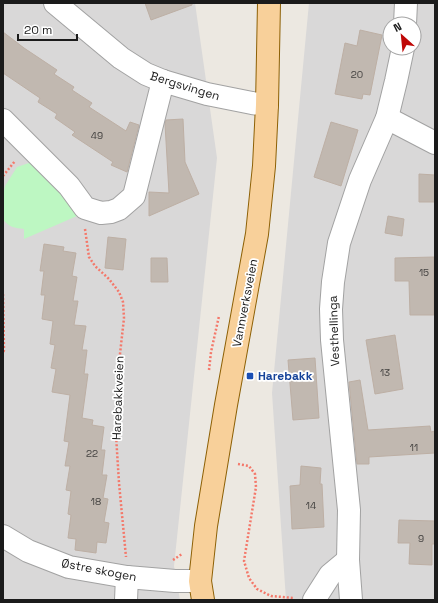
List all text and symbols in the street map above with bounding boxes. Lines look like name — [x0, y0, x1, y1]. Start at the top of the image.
scale bar — [18, 16, 77, 42]
north arrow — [382, 16, 422, 56]
text: N — [391, 19, 404, 35]
text: 20 m — [24, 22, 52, 38]
street label: Bergsvingen — [148, 68, 222, 104]
house number: 20 — [351, 68, 363, 81]
house number: 49 — [91, 129, 103, 142]
street label: Vannverksveien — [229, 258, 261, 348]
house number: 15 — [419, 266, 429, 279]
street label: Vesthellinga — [325, 295, 343, 367]
street label: Harebakkveien — [109, 356, 127, 440]
house number: 13 — [380, 366, 390, 379]
place label: Harebakk — [258, 368, 313, 384]
marker: Harebakk — [245, 371, 255, 381]
house number: 11 — [410, 441, 418, 454]
house number: 22 — [86, 447, 98, 460]
house number: 18 — [91, 495, 101, 508]
house number: 14 — [306, 499, 316, 512]
house number: 9 — [418, 532, 424, 545]
street label: Østre skogen — [60, 555, 138, 585]

